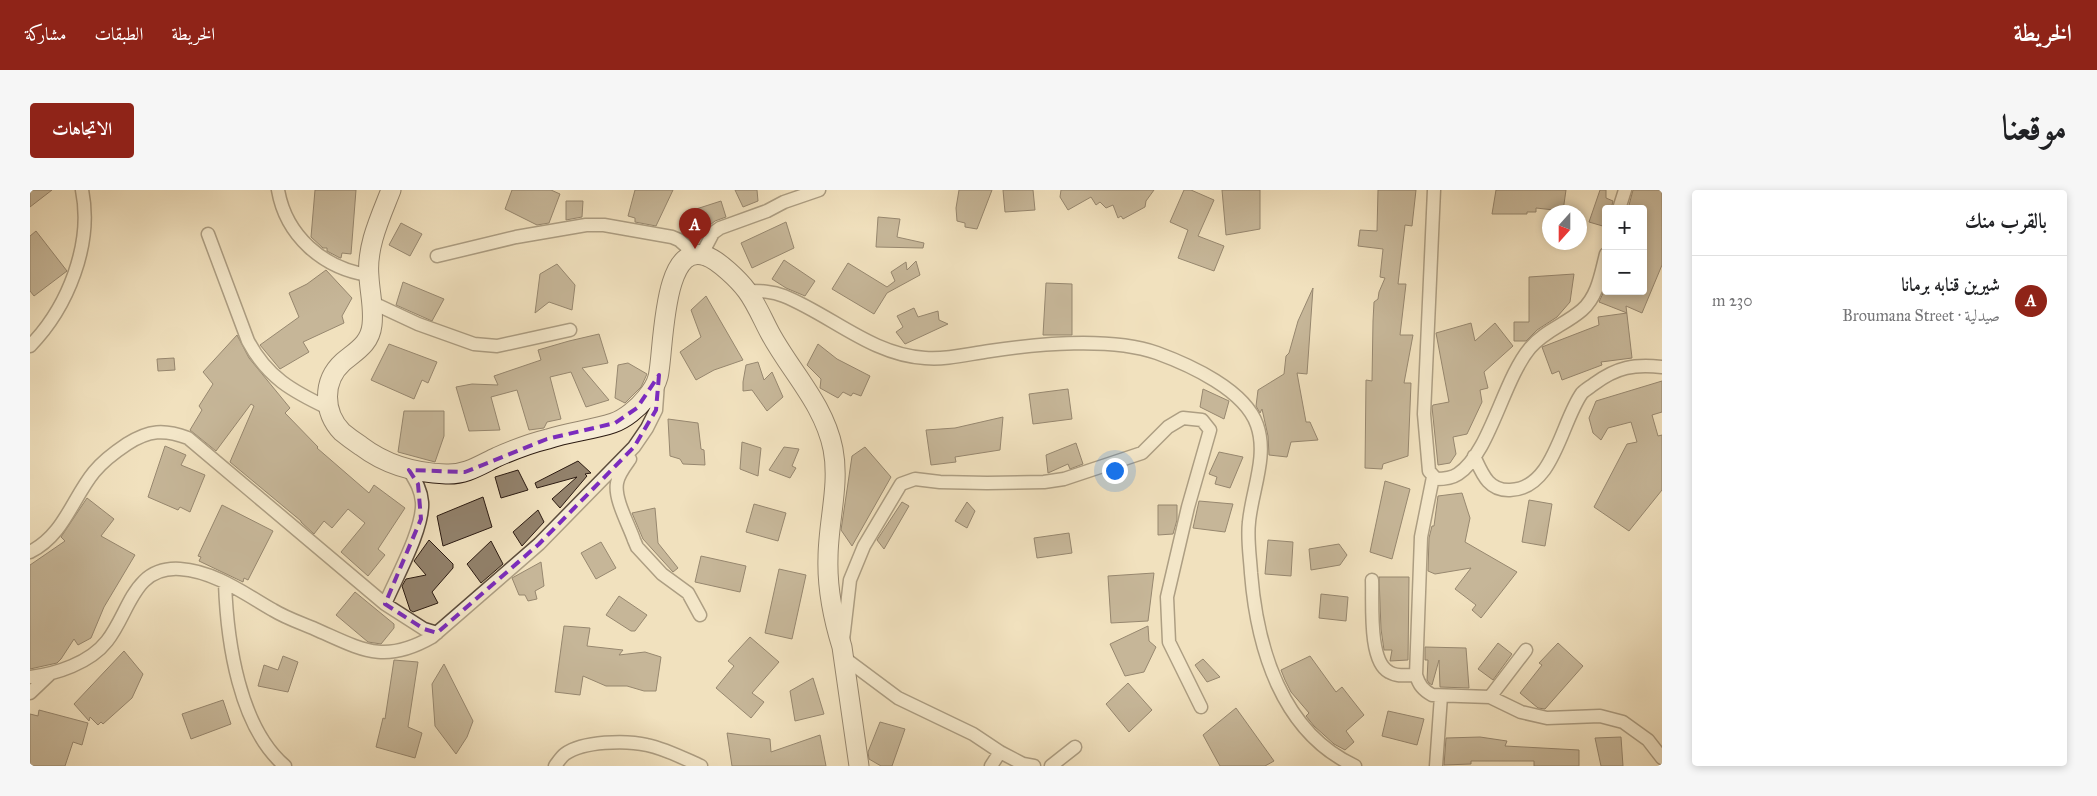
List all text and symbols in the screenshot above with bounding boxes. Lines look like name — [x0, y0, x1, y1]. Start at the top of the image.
text: الخريطة — [2014, 18, 2072, 48]
text: مشاركة — [25, 23, 66, 45]
text: الطبقات — [94, 23, 143, 45]
text: الخريطة — [171, 23, 215, 45]
button: الاتجاهات — [30, 103, 134, 158]
text: موقعنا — [2002, 106, 2067, 149]
north arrow — [1542, 205, 1587, 250]
map controls — [1602, 205, 1647, 295]
button: + — [1602, 205, 1647, 250]
pin: A — [679, 208, 711, 249]
text: بالقرب منك — [1965, 208, 2047, 234]
button: − — [1602, 250, 1647, 295]
text: شيرين قنابه برمانا — [1901, 273, 2000, 296]
text: 230 m — [1712, 291, 1753, 310]
text: A — [2026, 291, 2036, 310]
text: صيدلية · Broumana Street — [1842, 306, 2000, 325]
your location — [1102, 458, 1128, 484]

